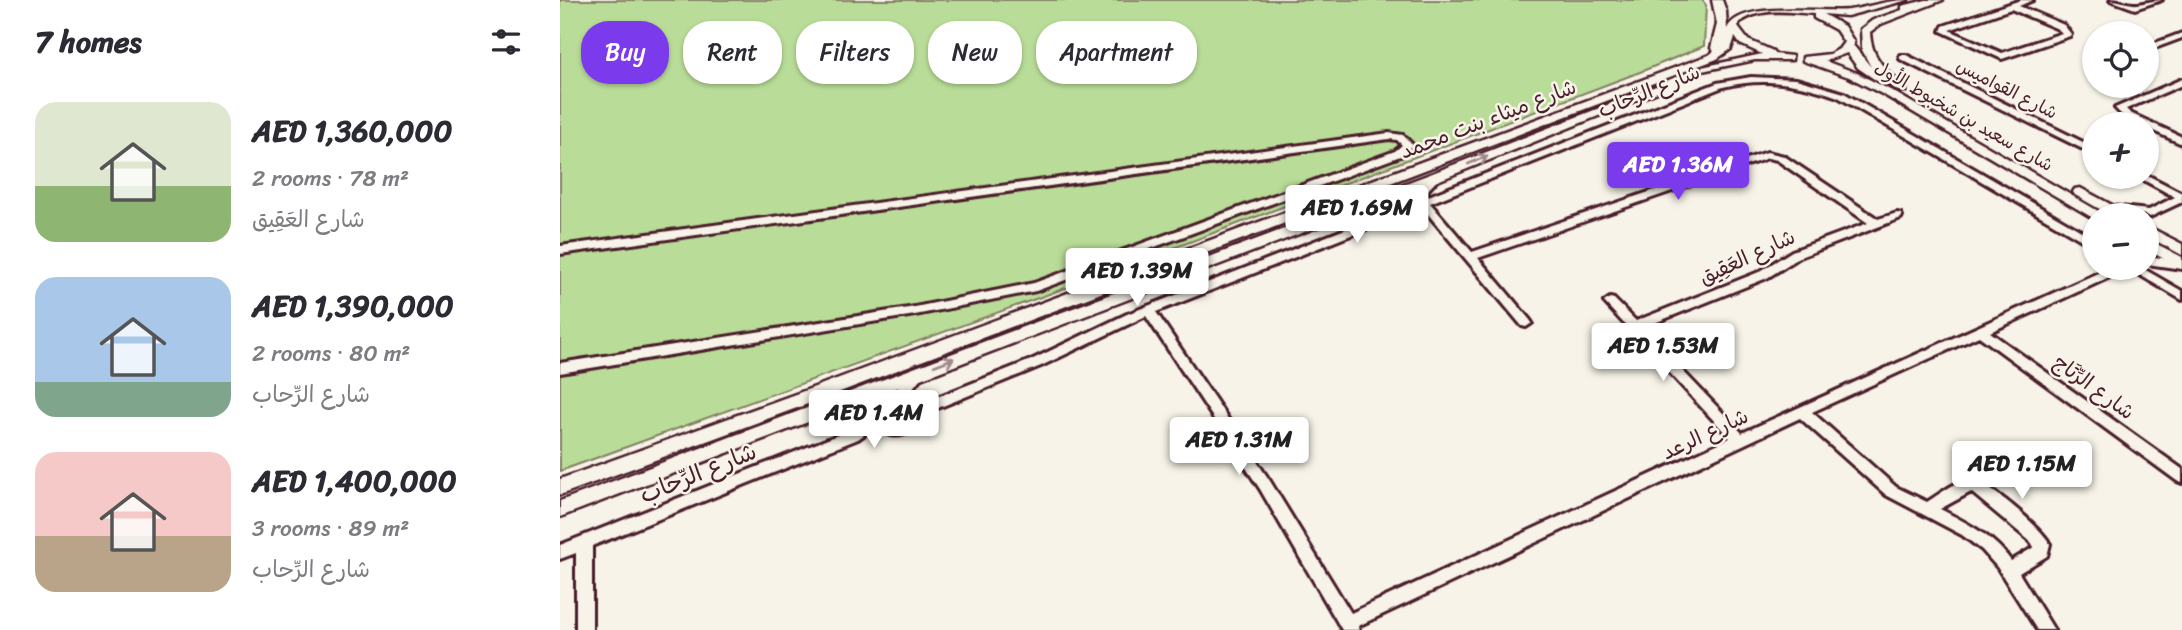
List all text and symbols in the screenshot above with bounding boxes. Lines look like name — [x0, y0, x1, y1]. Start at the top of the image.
text: 7 homes — [35, 15, 142, 69]
chip: Buy — [581, 21, 669, 84]
chip: Rent — [683, 21, 782, 84]
chip: Filters — [796, 21, 914, 84]
chip: New — [928, 21, 1022, 84]
chip: Apartment — [1036, 21, 1197, 84]
map controls — [2082, 21, 2159, 280]
button: locate — [2082, 21, 2159, 98]
icon: filters — [487, 23, 525, 61]
street label: شارع القواميس — [1951, 50, 2063, 128]
street label: شارع سعيد بن شخبوط الأول — [1868, 52, 2060, 180]
street label: شارع الرِّحاب — [1592, 53, 1706, 129]
street label: شارع ميثاء بنت محمد — [1394, 68, 1582, 170]
text: AED 1,360,000 — [252, 104, 452, 158]
button: + — [2082, 112, 2159, 189]
icon: home — [91, 130, 175, 214]
pin: AED 1.36M — [1598, 142, 1758, 202]
text: AED 1.36M — [1623, 144, 1733, 185]
one-way arrow — [1466, 152, 1488, 165]
text: 2 rooms · 78 m² — [252, 158, 409, 199]
pin: AED 1.69M — [1277, 186, 1437, 245]
text: AED 1.69M — [1301, 187, 1413, 228]
text: شارع العَقِيق — [252, 199, 365, 240]
button: − — [2082, 203, 2159, 280]
street label: شارع العَقِيق — [1692, 218, 1802, 296]
pin: AED 1.39M — [1057, 248, 1217, 308]
text: AED 1.39M — [1082, 250, 1192, 291]
text: AED 1,390,000 — [252, 279, 454, 333]
icon: home — [91, 305, 175, 389]
pin: AED 1.53M — [1583, 324, 1743, 383]
text: AED 1.53M — [1608, 325, 1718, 366]
text: 2 rooms · 80 m² — [252, 333, 410, 374]
street label: شارع الرِّتَاج — [2045, 344, 2143, 430]
one-way arrow — [932, 354, 954, 367]
text: شارع الرِّحاب — [252, 374, 370, 415]
pin: AED 1.4M — [802, 391, 946, 450]
text: AED 1.4M — [825, 392, 923, 433]
street label: شارع الرعد — [1655, 397, 1755, 471]
pin: AED 1.31M — [1159, 418, 1319, 477]
text: AED 1.31M — [1186, 419, 1292, 460]
street label: شارع الرِّحاب — [633, 430, 763, 516]
pin: AED 1.15M — [1942, 442, 2102, 501]
text: AED 1.15M — [1968, 443, 2076, 484]
text: AED 1,400,000 — [252, 454, 457, 508]
icon: home — [91, 480, 175, 564]
text: 3 rooms · 89 m² — [252, 508, 409, 549]
text: شارع الرِّحاب — [252, 549, 370, 590]

